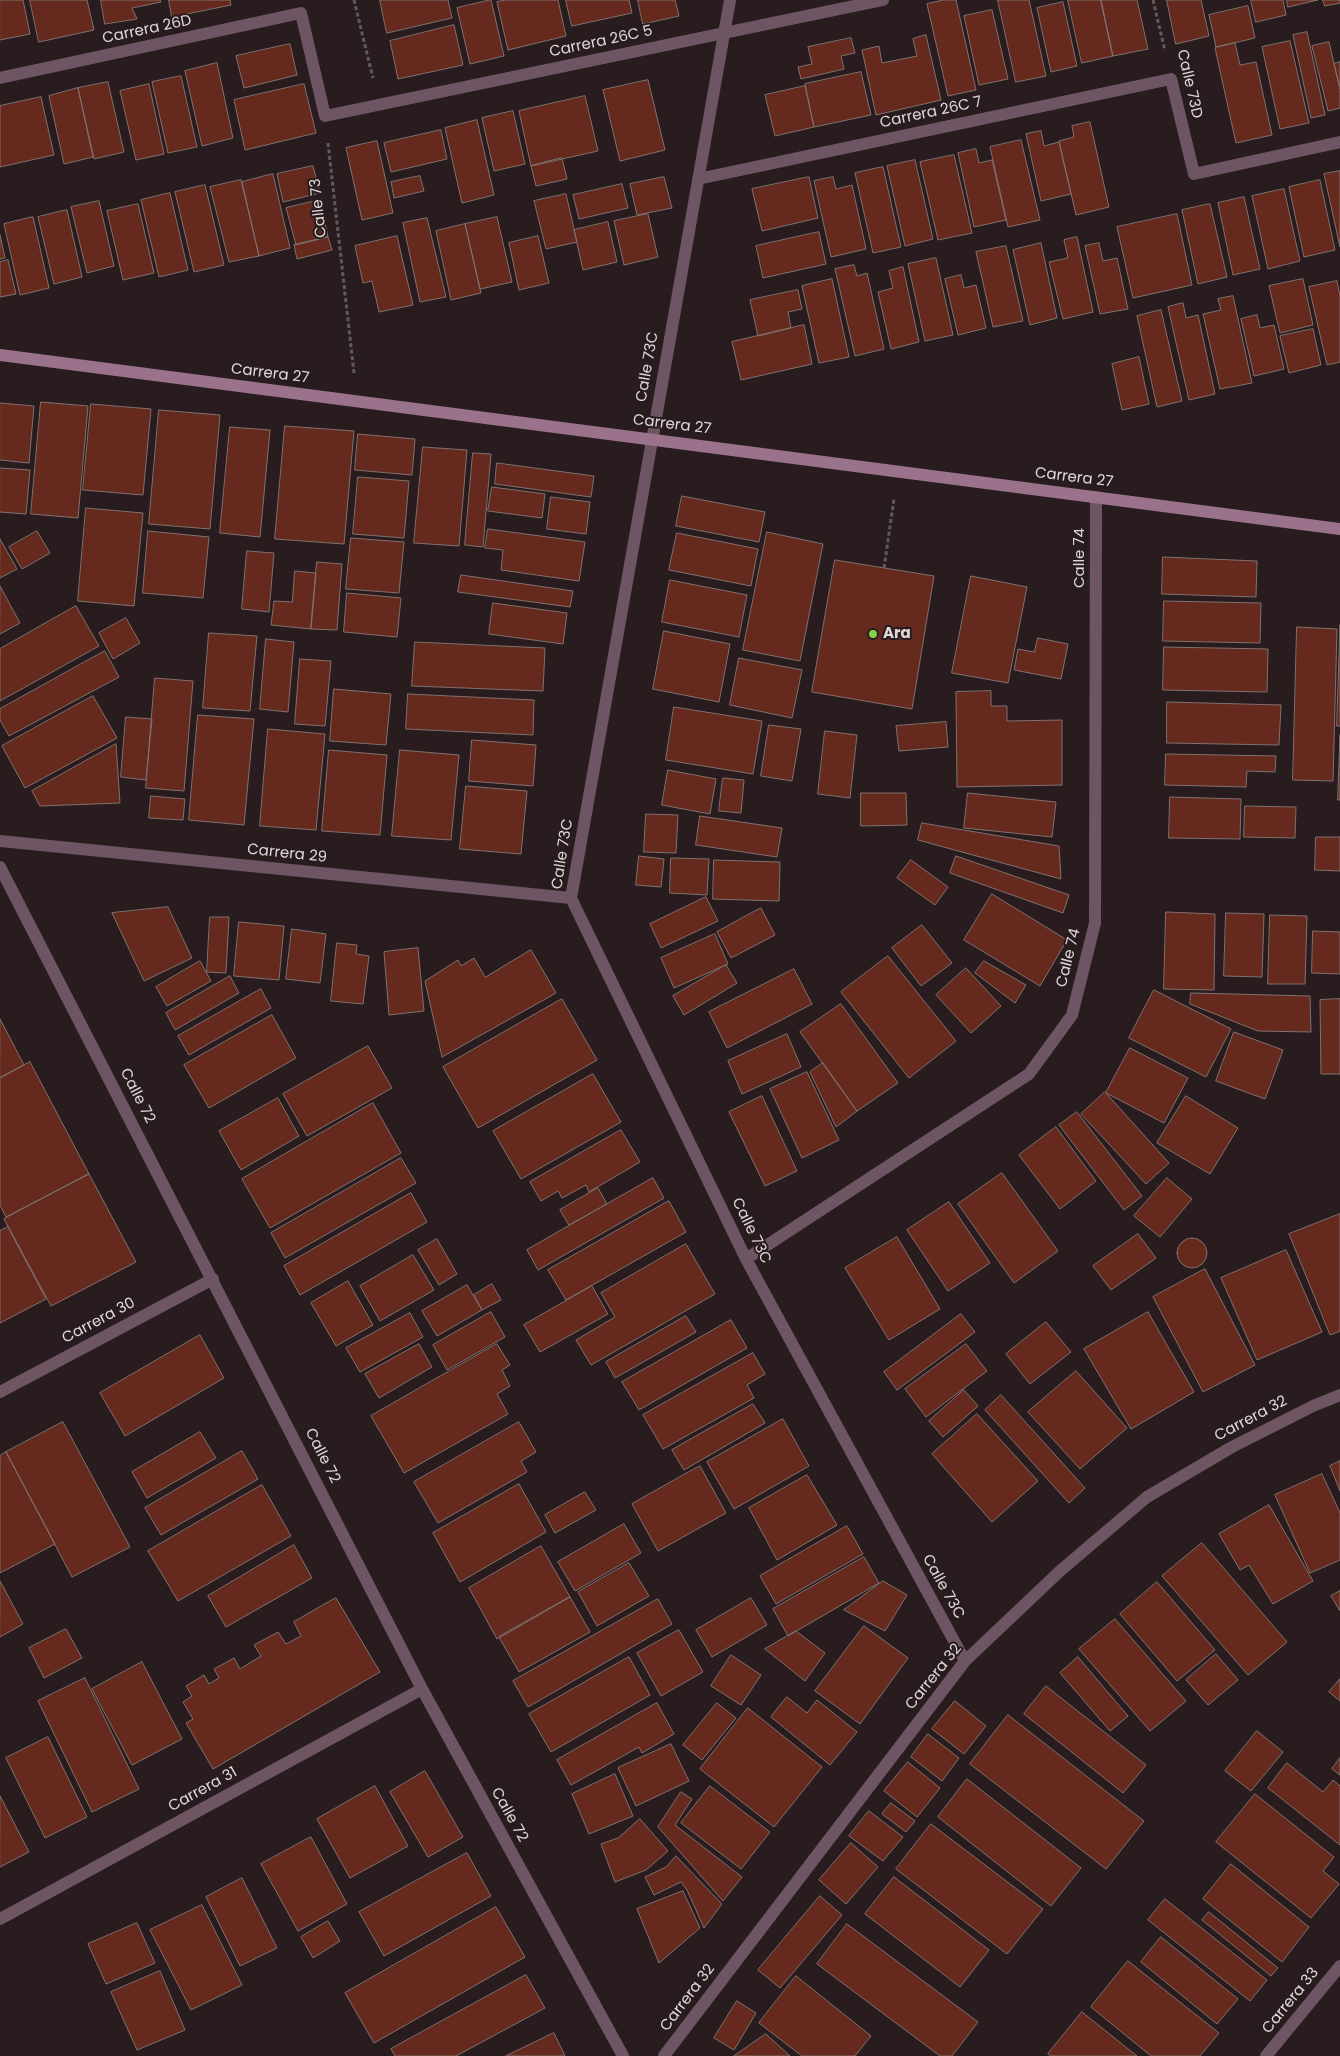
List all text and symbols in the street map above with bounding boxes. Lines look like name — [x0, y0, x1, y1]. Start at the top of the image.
street label: Carrera 26D — [101, 12, 193, 48]
street label: Carrera 26C 5 — [548, 22, 654, 62]
street label: Calle 73D — [1172, 48, 1206, 120]
street label: Carrera 26C 7 — [878, 93, 984, 133]
street label: Calle 73 — [307, 178, 331, 238]
street label: Calle 73C — [633, 330, 663, 404]
street label: Carrera 27 — [230, 360, 310, 388]
street label: Carrera 27 — [632, 411, 712, 439]
street label: Carrera 27 — [1034, 464, 1114, 492]
street label: Calle 74 — [1071, 528, 1089, 588]
place label: Ara — [883, 625, 911, 643]
marker: Ara — [867, 628, 879, 640]
street label: Calle 73C — [549, 818, 577, 890]
street label: Carrera 29 — [246, 841, 328, 867]
street label: Calle 74 — [1053, 927, 1085, 989]
street label: Calle 72 — [116, 1066, 158, 1126]
street label: Calle 73C — [727, 1195, 775, 1267]
street label: Carrera 30 — [59, 1294, 139, 1348]
street label: Carrera 32 — [1212, 1392, 1290, 1446]
street label: Calle 72 — [301, 1426, 343, 1486]
street label: Calle 73C — [918, 1552, 968, 1622]
street label: Carrera 32 — [902, 1640, 966, 1714]
street label: Carrera 31 — [166, 1764, 240, 1816]
street label: Calle 72 — [487, 1785, 531, 1845]
street label: Carrera 32 — [657, 1961, 719, 2035]
street label: Carrera 33 — [1259, 1964, 1323, 2038]

